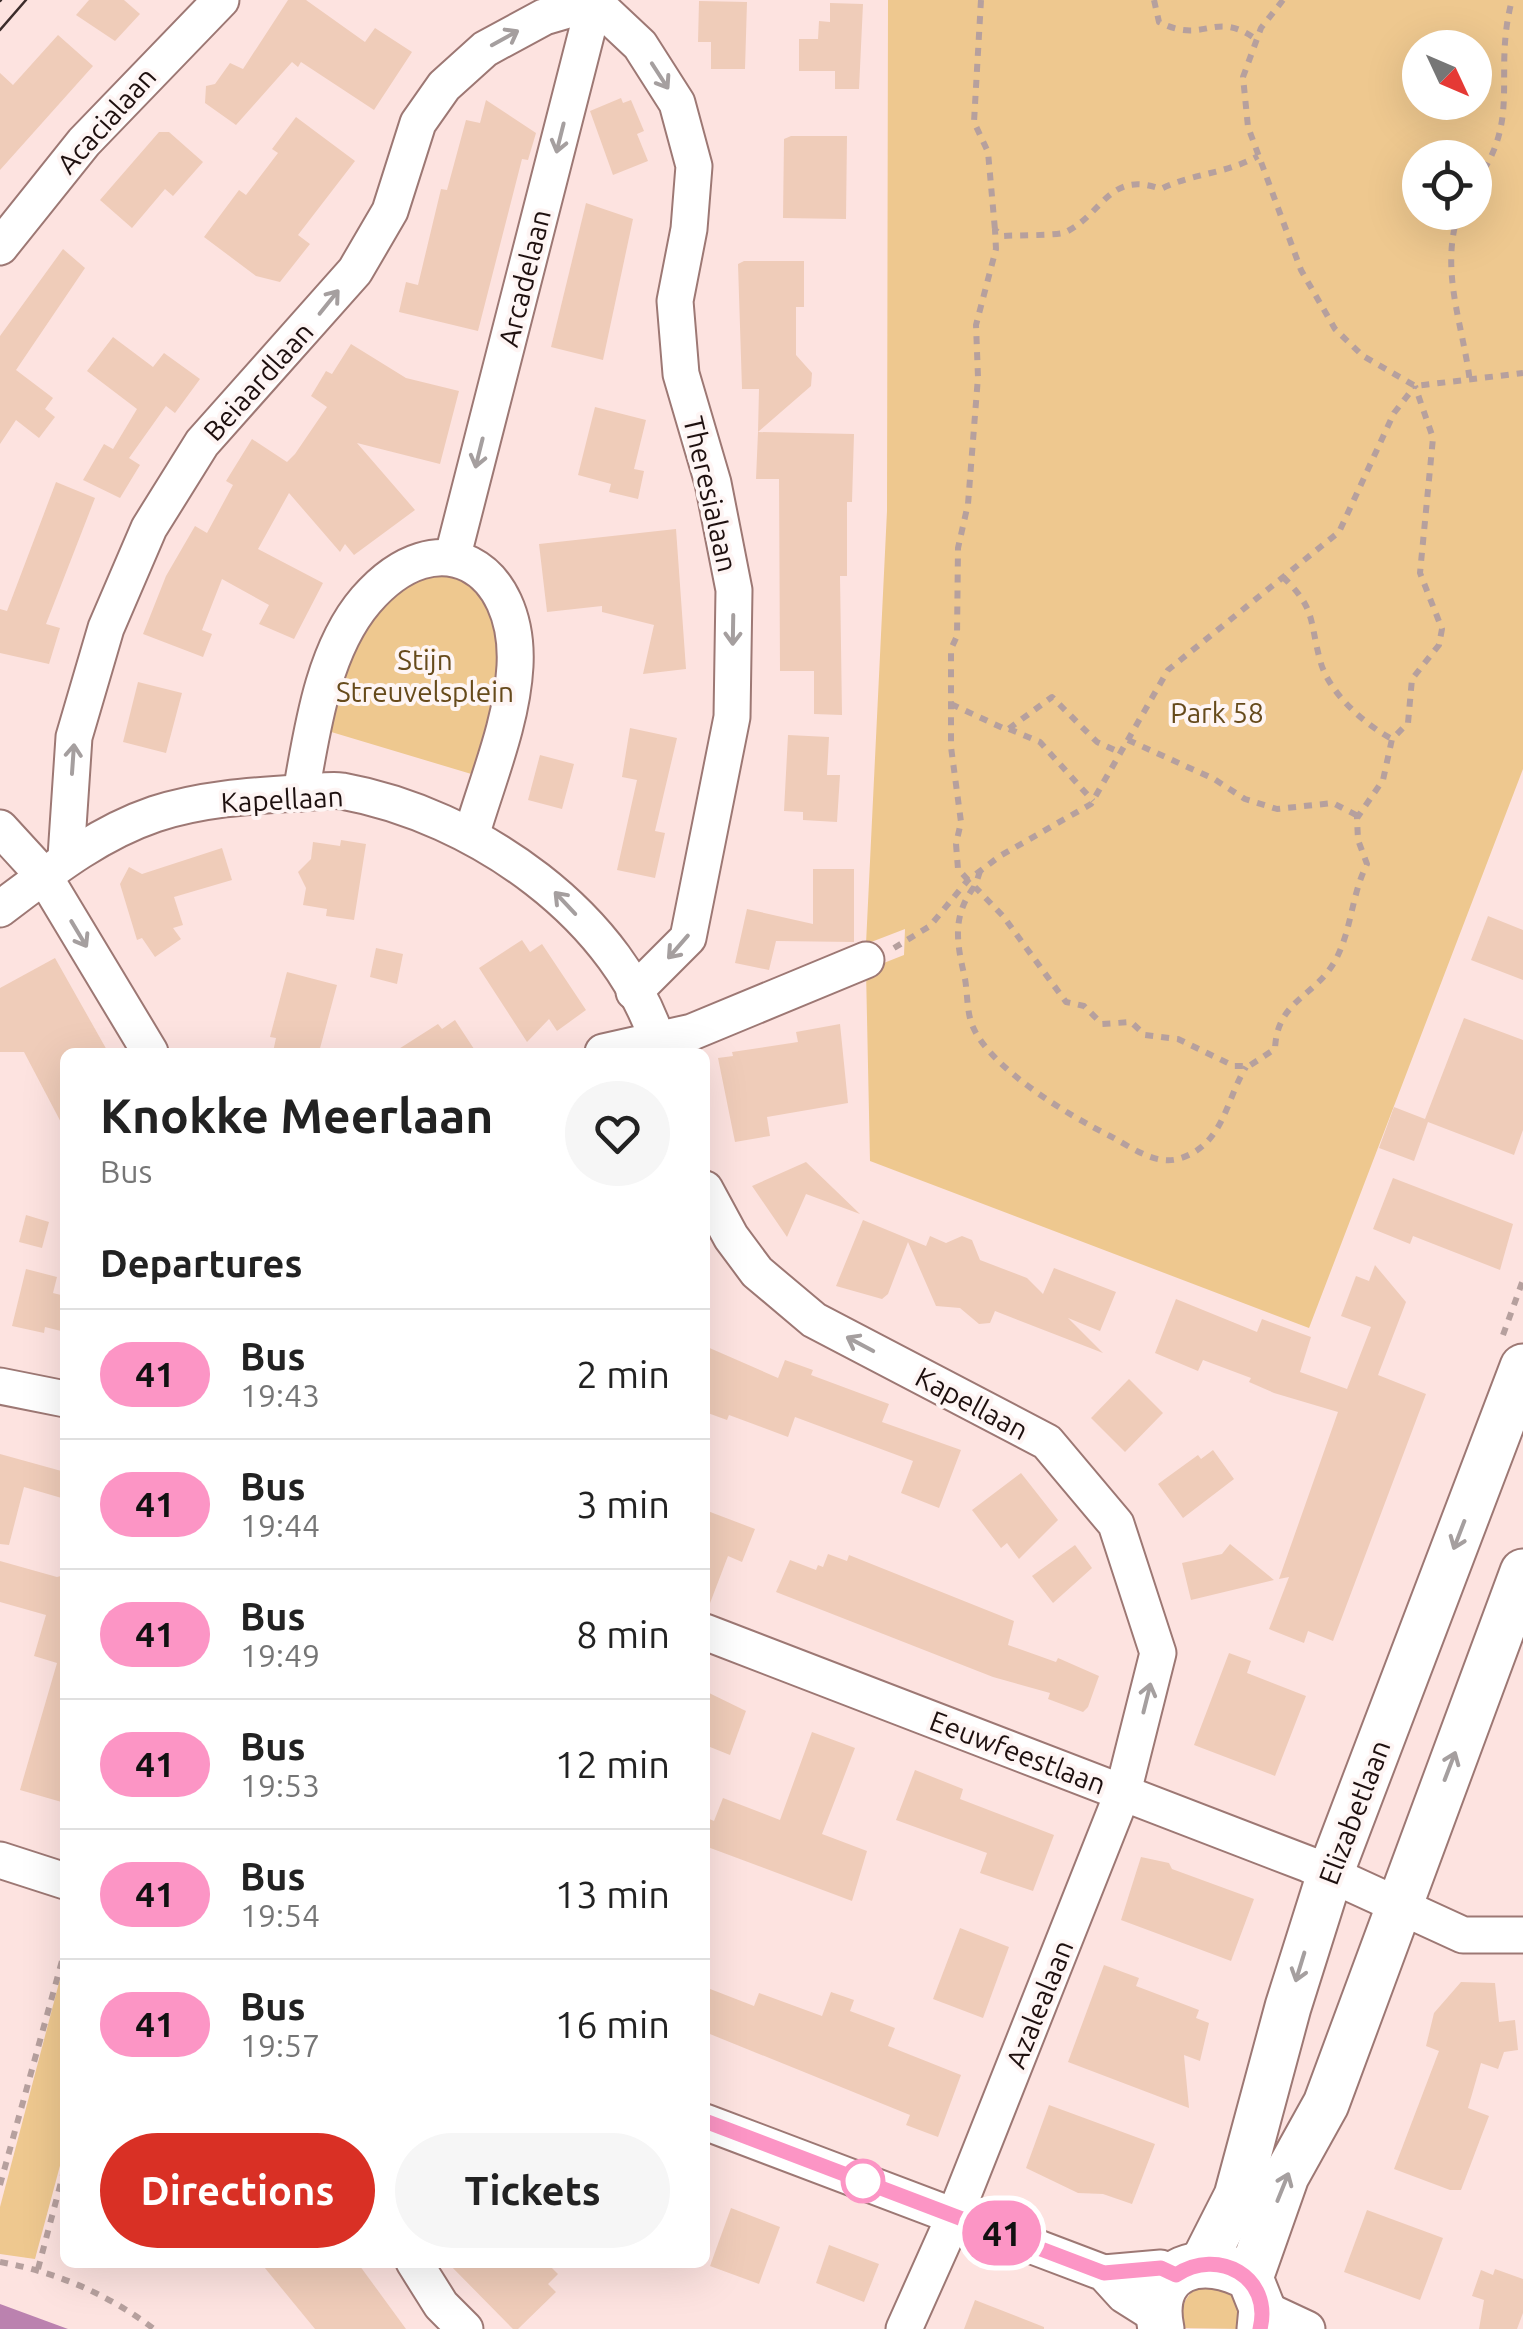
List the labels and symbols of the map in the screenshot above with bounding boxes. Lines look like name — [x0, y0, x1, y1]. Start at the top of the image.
one-way arrow — [489, 28, 519, 48]
north arrow — [1402, 30, 1492, 120]
street label: Acacialaan — [50, 61, 162, 179]
one-way arrow — [649, 61, 670, 90]
one-way arrow — [549, 122, 568, 153]
street label: Arcadelaan — [492, 206, 556, 350]
one-way arrow — [318, 289, 339, 316]
street label: Beiaardlaan — [197, 316, 319, 446]
street label: Theresialaan — [678, 413, 744, 575]
one-way arrow — [469, 436, 488, 468]
one-way arrow — [724, 614, 742, 646]
park label: Stijn Streuvelsplein — [336, 644, 514, 707]
park label: Park 58 — [1170, 697, 1264, 728]
one-way arrow — [64, 744, 83, 776]
street label: Kapellaan — [220, 780, 344, 818]
one-way arrow — [553, 891, 577, 915]
one-way arrow — [69, 919, 89, 948]
one-way arrow — [667, 933, 691, 959]
one-way arrow — [845, 1334, 875, 1353]
street label: Kapellaan — [911, 1360, 1033, 1446]
one-way arrow — [1449, 1519, 1467, 1550]
one-way arrow — [1138, 1683, 1157, 1714]
street label: Eeuwfeestlaan — [926, 1704, 1110, 1800]
street label: Elizabetlaan — [1312, 1735, 1396, 1889]
one-way arrow — [1442, 1751, 1460, 1782]
street label: Azalealaan — [999, 1936, 1079, 2072]
one-way arrow — [1290, 1950, 1308, 1982]
unlabelled marker — [842, 2160, 884, 2202]
one-way arrow — [1275, 2172, 1293, 2202]
line badge: 41 — [957, 2200, 1047, 2266]

